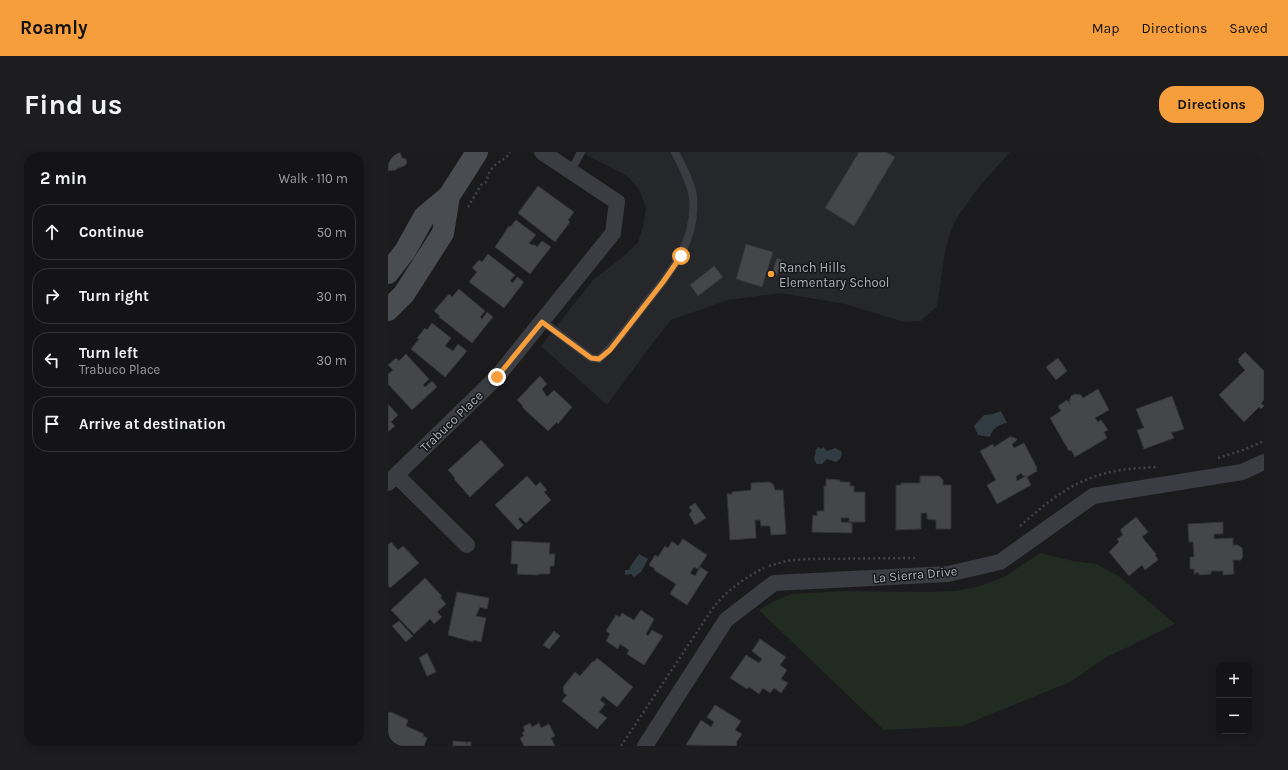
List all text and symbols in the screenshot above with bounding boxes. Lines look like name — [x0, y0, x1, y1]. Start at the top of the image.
text: Roamly — [20, 17, 87, 39]
text: Map — [1092, 20, 1120, 37]
text: Directions — [1142, 20, 1207, 37]
text: Saved — [1229, 20, 1268, 37]
button: Directions — [1159, 86, 1264, 123]
text: Find us — [24, 88, 123, 121]
text: 2 min — [40, 168, 87, 188]
text: Walk · 110 m — [279, 171, 348, 186]
icon: ahead — [41, 221, 63, 243]
text: Continue — [79, 223, 144, 241]
text: 50 m — [317, 225, 347, 240]
route start — [672, 247, 690, 265]
place label: Ranch Hills Elementary School — [779, 260, 889, 290]
marker: Ranch Hills Elementary School — [766, 269, 776, 279]
icon: right — [41, 285, 63, 307]
text: Turn right — [79, 287, 149, 305]
text: 30 m — [316, 289, 347, 304]
text: Turn left — [79, 344, 138, 362]
icon: left — [41, 349, 63, 371]
text: 30 m — [316, 353, 347, 368]
text: Trabuco Place — [79, 362, 160, 377]
route end — [488, 368, 506, 386]
street label: Trabuco Place — [417, 388, 486, 455]
icon: arrive — [41, 413, 63, 435]
text: Arrive at destination — [79, 415, 226, 433]
street label: La Sierra Drive — [872, 563, 958, 586]
map controls — [1216, 662, 1252, 734]
button: + — [1216, 662, 1252, 698]
button: − — [1216, 698, 1252, 734]

